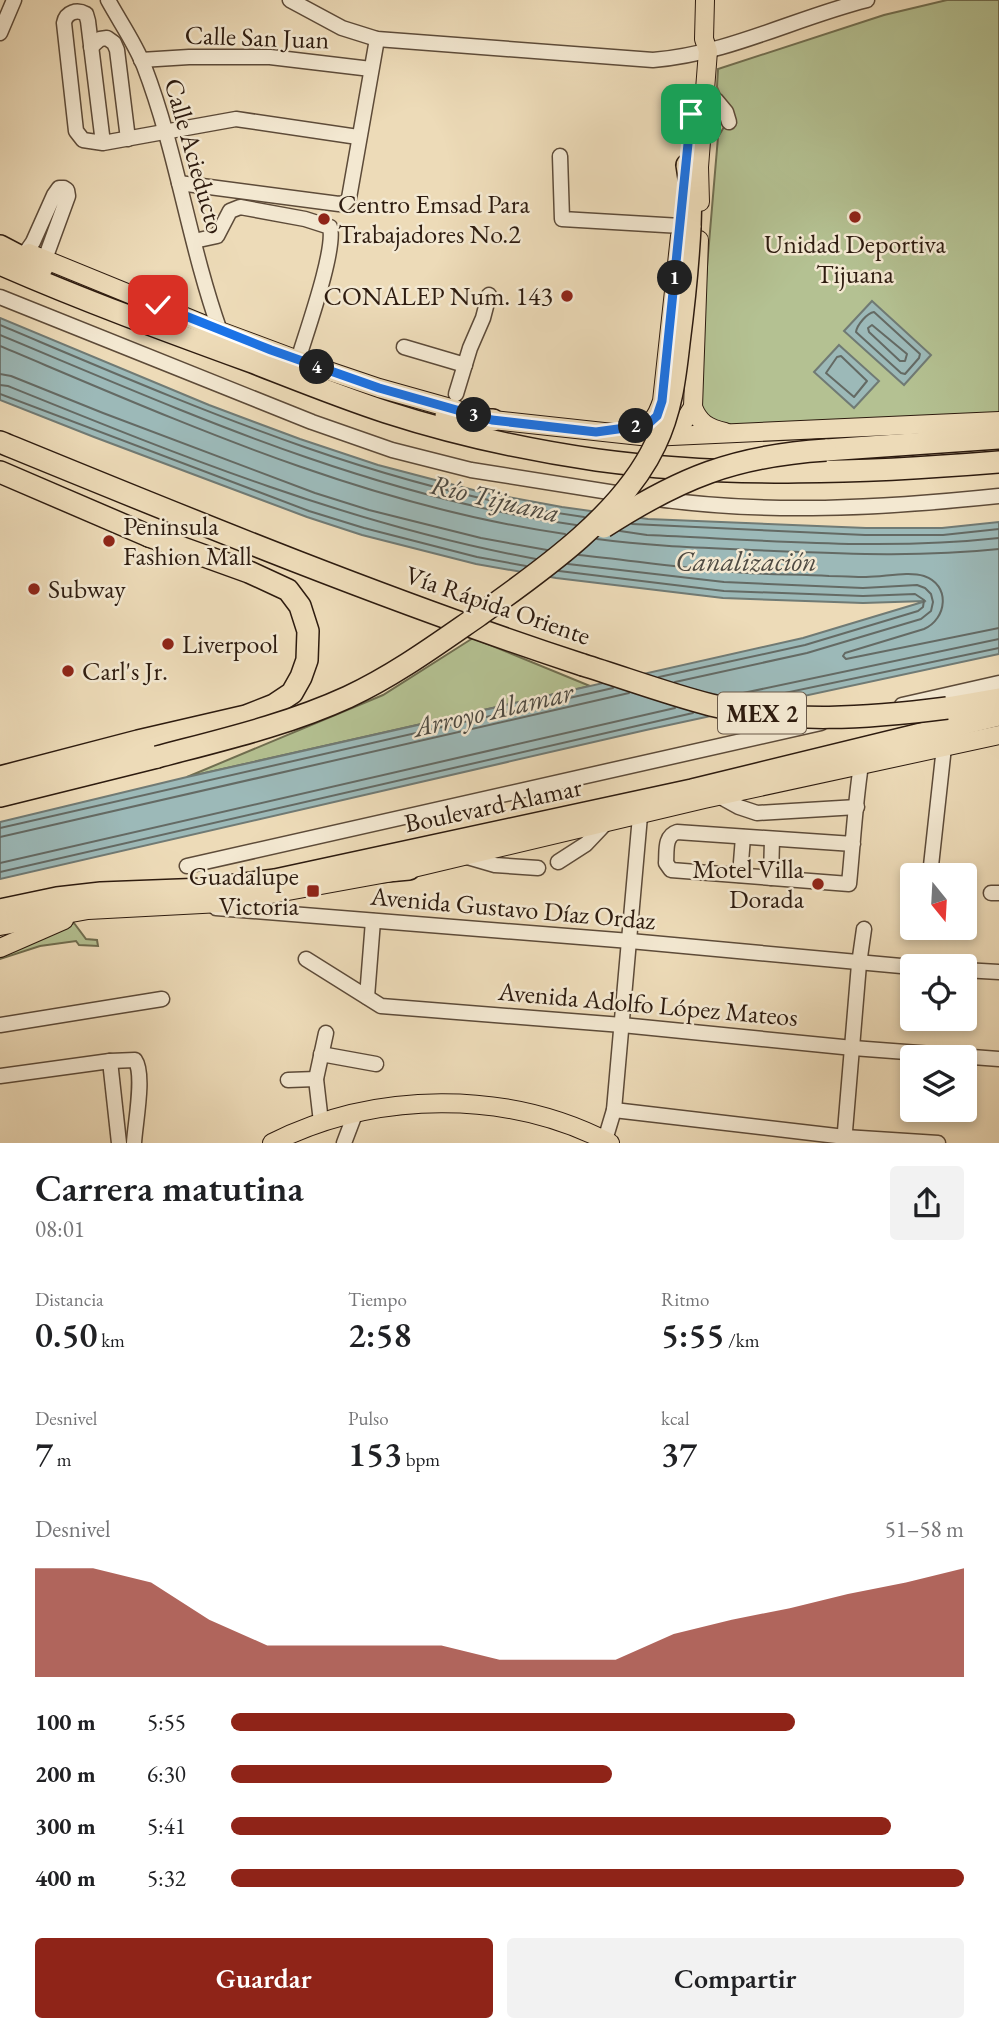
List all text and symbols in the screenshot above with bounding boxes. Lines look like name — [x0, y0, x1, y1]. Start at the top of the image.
street label: Calle San Juan — [184, 17, 330, 57]
street label: Calle Acieducto — [157, 74, 233, 238]
pin — [661, 84, 721, 144]
icon: arrive — [672, 95, 710, 133]
place label: Centro Emsad Para Trabajadores No.2 — [338, 187, 530, 251]
marker: Unidad Deportiva Tijuana — [847, 209, 863, 225]
marker: Centro Emsad Para Trabajadores No.2 — [316, 211, 332, 227]
place label: Unidad Deportiva Tijuana — [764, 227, 947, 291]
pin: 1 — [658, 260, 692, 296]
text: 1 — [669, 265, 680, 290]
pin — [128, 275, 188, 335]
place label: CONALEP Num. 143 — [324, 279, 553, 313]
icon: check — [139, 286, 177, 324]
marker: CONALEP Num. 143 — [559, 288, 575, 304]
pin: 4 — [300, 350, 334, 384]
text: 4 — [311, 354, 322, 379]
pin: 3 — [456, 398, 491, 432]
text: 3 — [468, 402, 479, 427]
pin: 2 — [618, 408, 654, 444]
text: 2 — [630, 413, 641, 438]
water label: Río Tijuana — [427, 466, 563, 530]
place label: Peninsula Fashion Mall — [123, 509, 252, 573]
marker: Peninsula Fashion Mall — [101, 533, 117, 549]
water label: Canalización — [675, 543, 817, 579]
street label: Vía Rápida Oriente — [401, 557, 595, 653]
place label: Subway — [48, 572, 126, 606]
marker: Subway — [26, 581, 42, 597]
place label: Liverpool — [182, 627, 278, 661]
marker: Liverpool — [160, 636, 176, 652]
place label: Carl's Jr. — [82, 654, 168, 688]
marker: Carl's Jr. — [60, 663, 76, 679]
water label: Arroyo Alamar — [408, 673, 578, 745]
road number: MEX 2 — [718, 692, 806, 734]
street label: Boulevard Alamar — [401, 770, 585, 840]
place label: Motel Villa Dorada — [692, 852, 805, 916]
place label: Guadalupe Victoria — [189, 859, 300, 923]
north arrow — [900, 863, 976, 940]
map controls — [900, 863, 977, 1122]
marker: Motel Villa Dorada — [810, 876, 826, 892]
street label: Avenida Gustavo Díaz Ordaz — [368, 879, 657, 937]
marker: Guadalupe Victoria — [305, 883, 321, 899]
button: locate — [900, 954, 977, 1031]
street label: Avenida Adolfo López Mateos — [496, 974, 799, 1034]
button: layers — [900, 1045, 977, 1122]
text: Carrera matutina — [35, 1163, 304, 1212]
button: share — [890, 1166, 964, 1240]
text: 08:01 — [35, 1214, 85, 1244]
text: Distancia — [35, 1287, 104, 1312]
text: Tiempo — [348, 1287, 407, 1312]
text: Ritmo — [661, 1287, 709, 1312]
text: 0.50 — [35, 1312, 97, 1357]
text: 2:58 — [348, 1312, 411, 1357]
text: 5:55 — [661, 1312, 724, 1357]
text: km — [97, 1328, 125, 1353]
text: /km — [724, 1328, 759, 1353]
text: Desnivel — [35, 1406, 97, 1431]
text: Pulso — [348, 1406, 389, 1431]
text: kcal — [661, 1406, 690, 1431]
text: 7 — [35, 1431, 53, 1476]
text: 153 — [348, 1431, 402, 1476]
text: 37 — [661, 1431, 697, 1476]
text: m — [53, 1447, 72, 1472]
text: bpm — [402, 1447, 440, 1472]
text: Desnivel — [35, 1514, 111, 1544]
text: 51–58 m — [885, 1514, 964, 1544]
text: 100 m — [35, 1707, 96, 1737]
text: 5:55 — [147, 1707, 186, 1737]
text: 200 m — [35, 1759, 96, 1789]
text: 6:30 — [147, 1759, 186, 1789]
text: 300 m — [35, 1811, 96, 1841]
text: 5:41 — [147, 1811, 186, 1841]
text: 400 m — [35, 1863, 96, 1893]
text: 5:32 — [147, 1863, 186, 1893]
button: Guardar — [35, 1938, 493, 2018]
button: Compartir — [507, 1938, 964, 2018]

